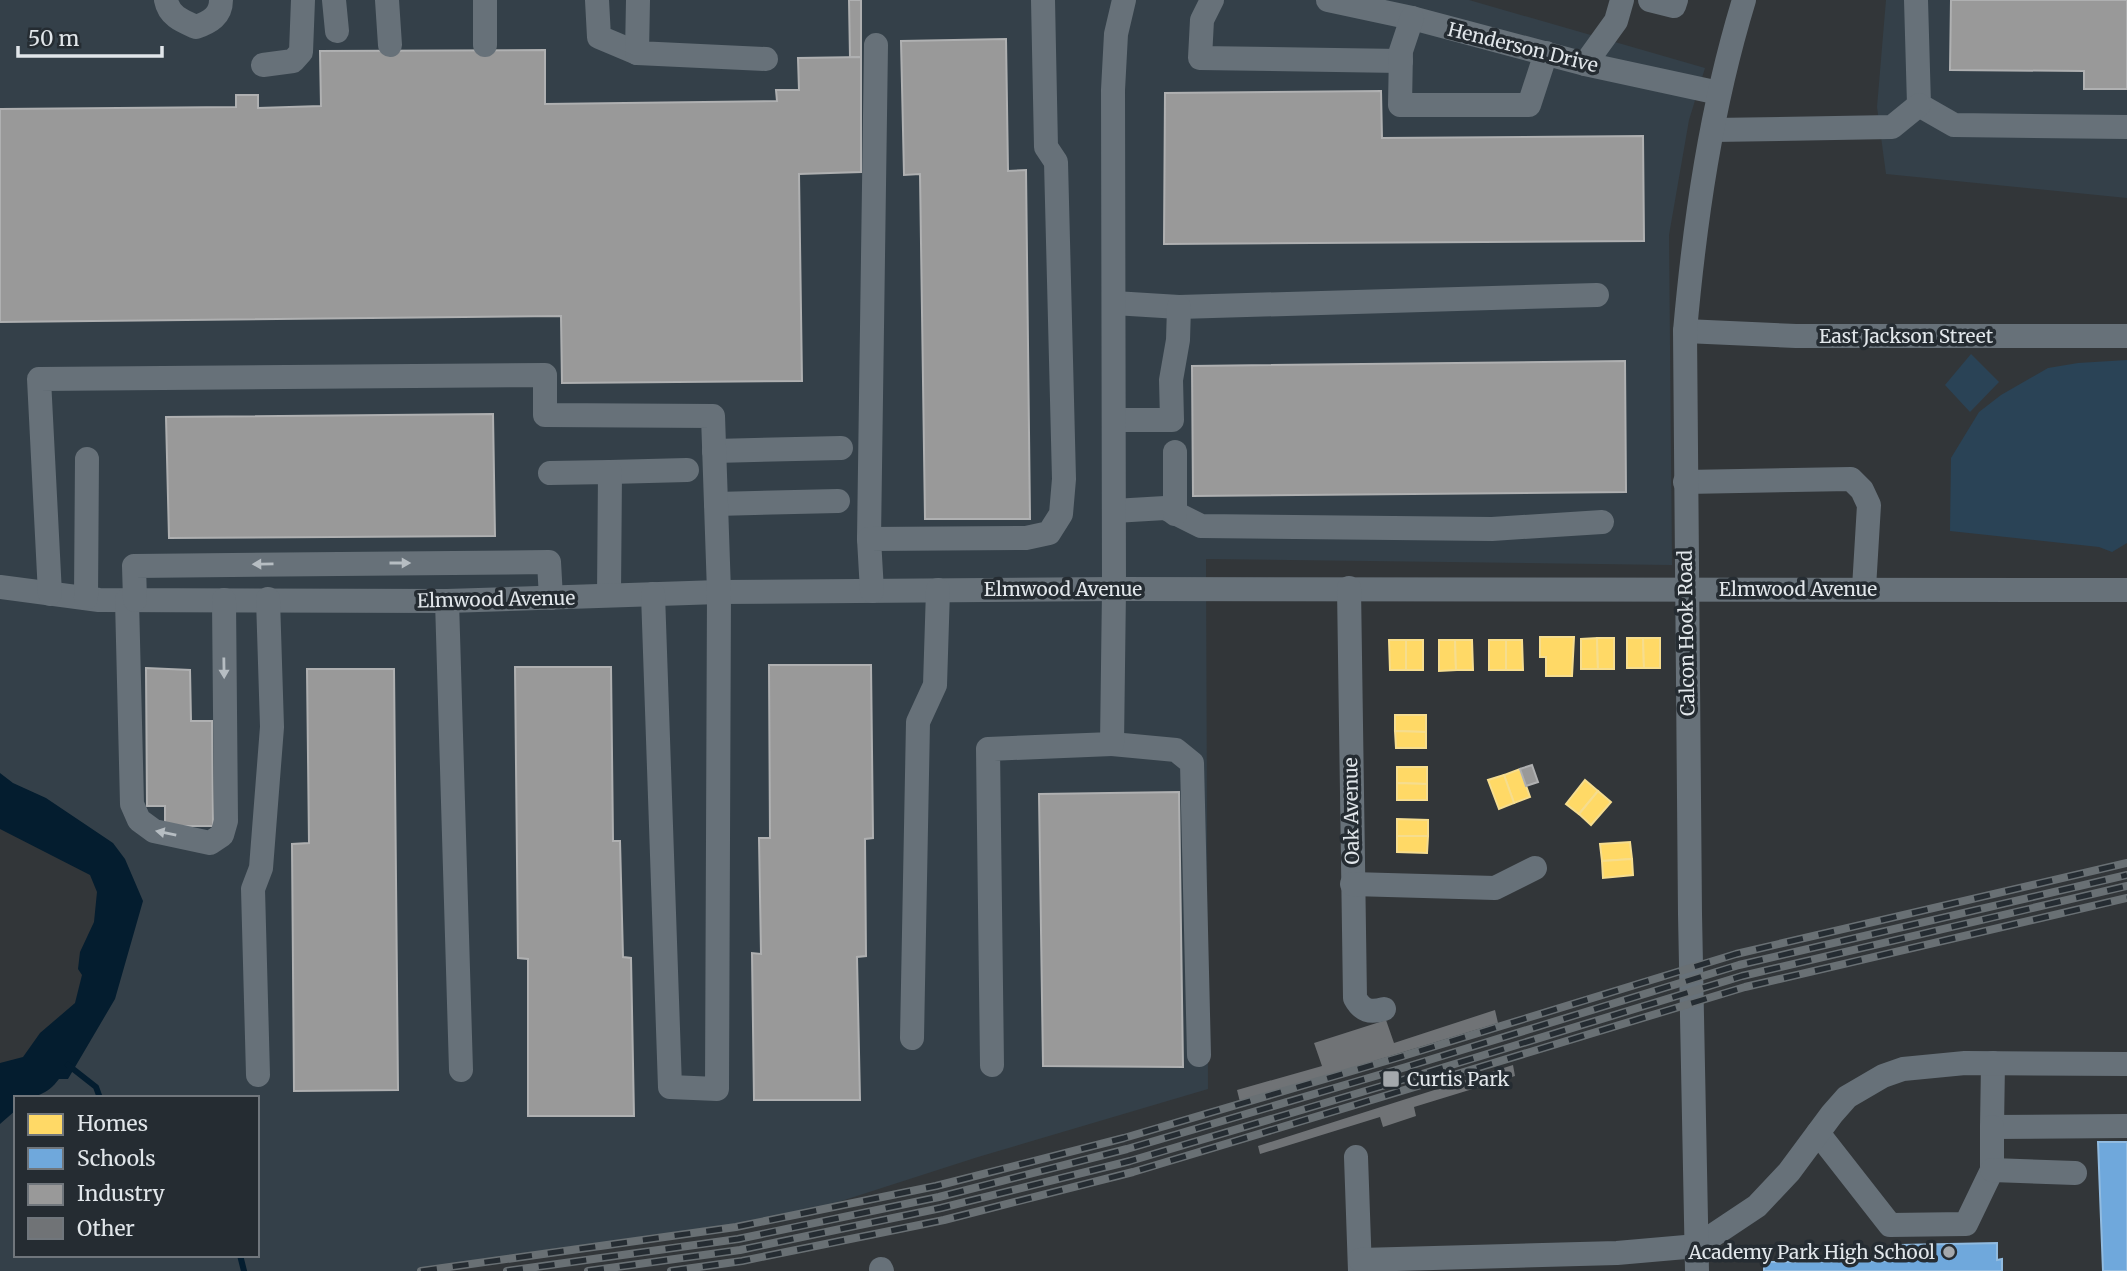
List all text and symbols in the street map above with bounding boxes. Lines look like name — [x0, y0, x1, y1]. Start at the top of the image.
scale bar — [18, 14, 161, 58]
street label: Henderson Drive — [1445, 17, 1601, 77]
text: 50 m — [28, 25, 79, 52]
street label: East Jackson Street — [1819, 324, 1994, 348]
street label: Calcon Hook Road — [1673, 550, 1699, 716]
one-way arrow — [389, 557, 411, 569]
one-way arrow — [252, 559, 274, 570]
street label: Elmwood Avenue — [984, 577, 1142, 601]
street label: Elmwood Avenue — [1719, 577, 1877, 601]
street label: Elmwood Avenue — [417, 586, 575, 612]
one-way arrow — [219, 657, 230, 679]
street label: Oak Avenue — [1338, 757, 1364, 865]
one-way arrow — [155, 828, 177, 839]
place label: Curtis Park — [1407, 1067, 1509, 1091]
marker: Curtis Park — [1381, 1069, 1401, 1089]
legend — [14, 1096, 259, 1257]
text: Homes — [77, 1110, 148, 1137]
text: Schools — [77, 1145, 156, 1172]
text: Industry — [77, 1180, 166, 1207]
text: Other — [77, 1215, 135, 1242]
place label: Academy Park High School — [1688, 1240, 1935, 1264]
marker: Academy Park High School — [1941, 1244, 1957, 1260]

